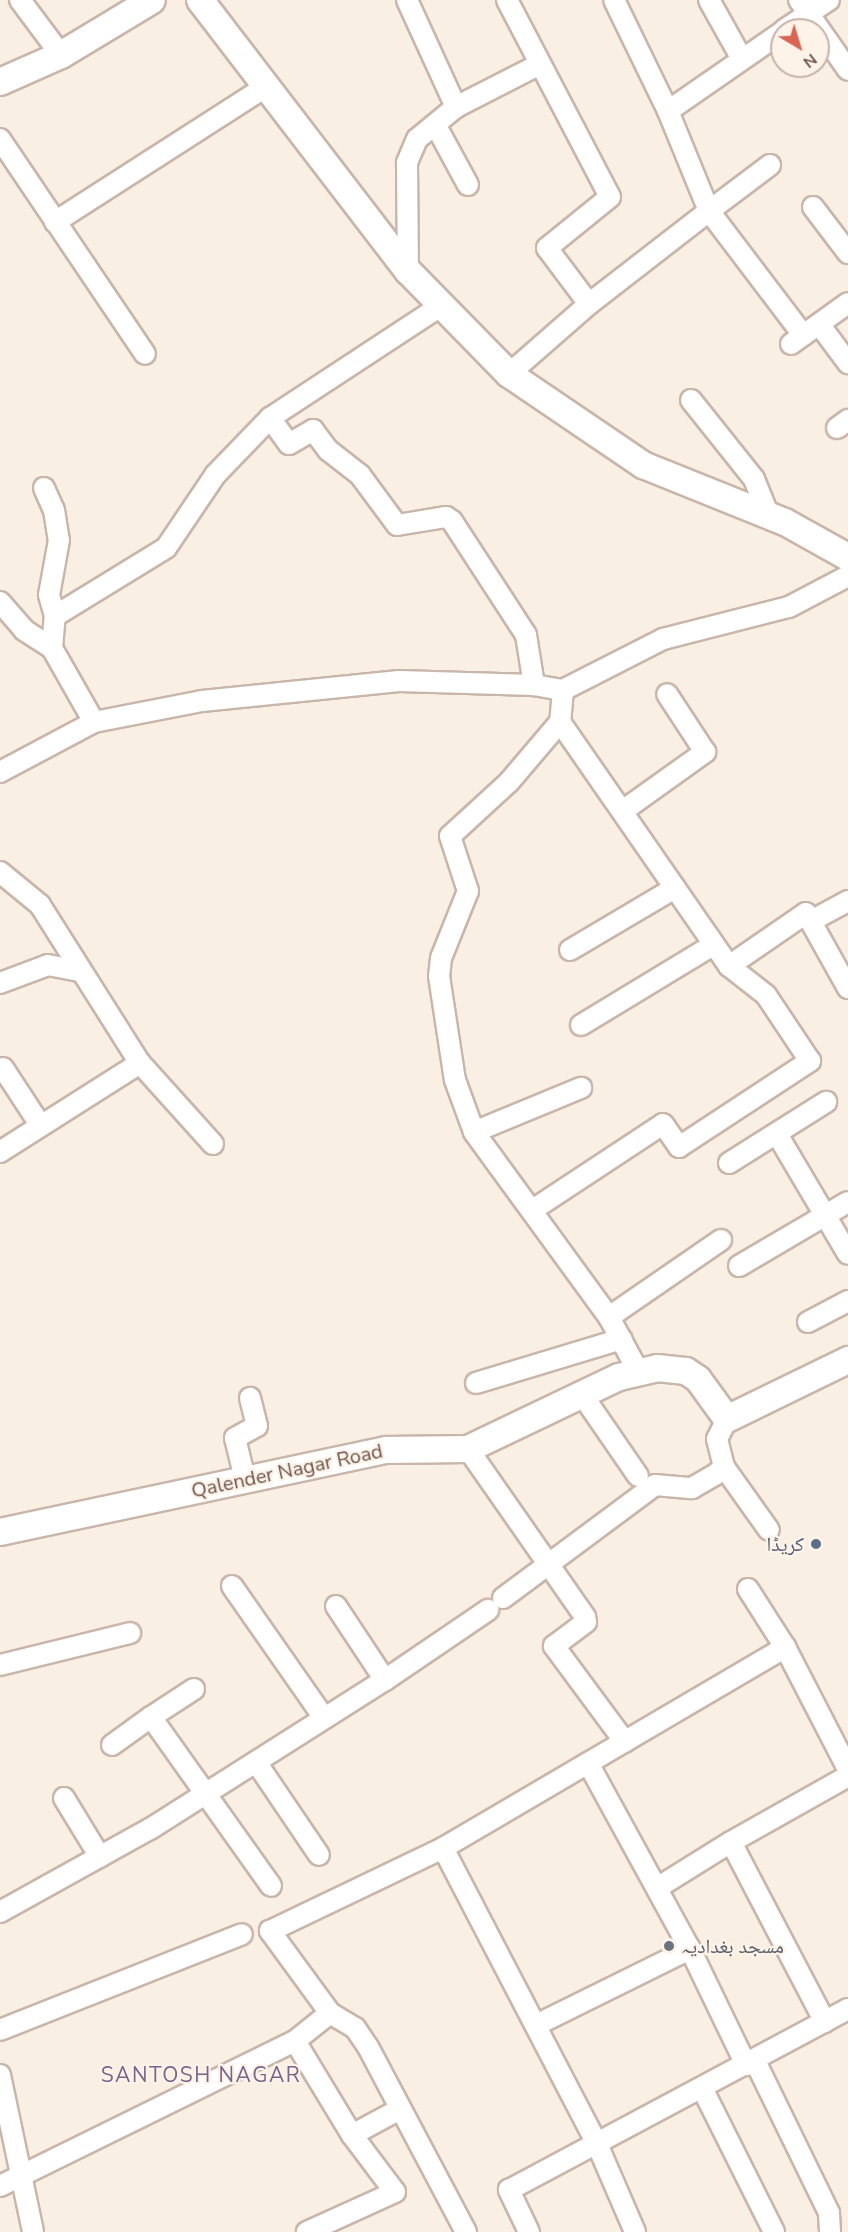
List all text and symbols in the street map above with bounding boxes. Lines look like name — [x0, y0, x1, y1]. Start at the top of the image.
north arrow — [770, 18, 830, 78]
text: N — [798, 48, 821, 73]
street label: Qalender Nagar Road — [189, 1439, 385, 1503]
place label: کریڈا — [767, 1532, 804, 1556]
marker: کریڈا — [809, 1537, 823, 1551]
place label: مسجد بغدادیہ — [681, 1934, 784, 1958]
marker: مسجد بغدادیہ — [662, 1939, 676, 1953]
district label: SANTOSH NAGAR — [101, 2062, 301, 2088]

